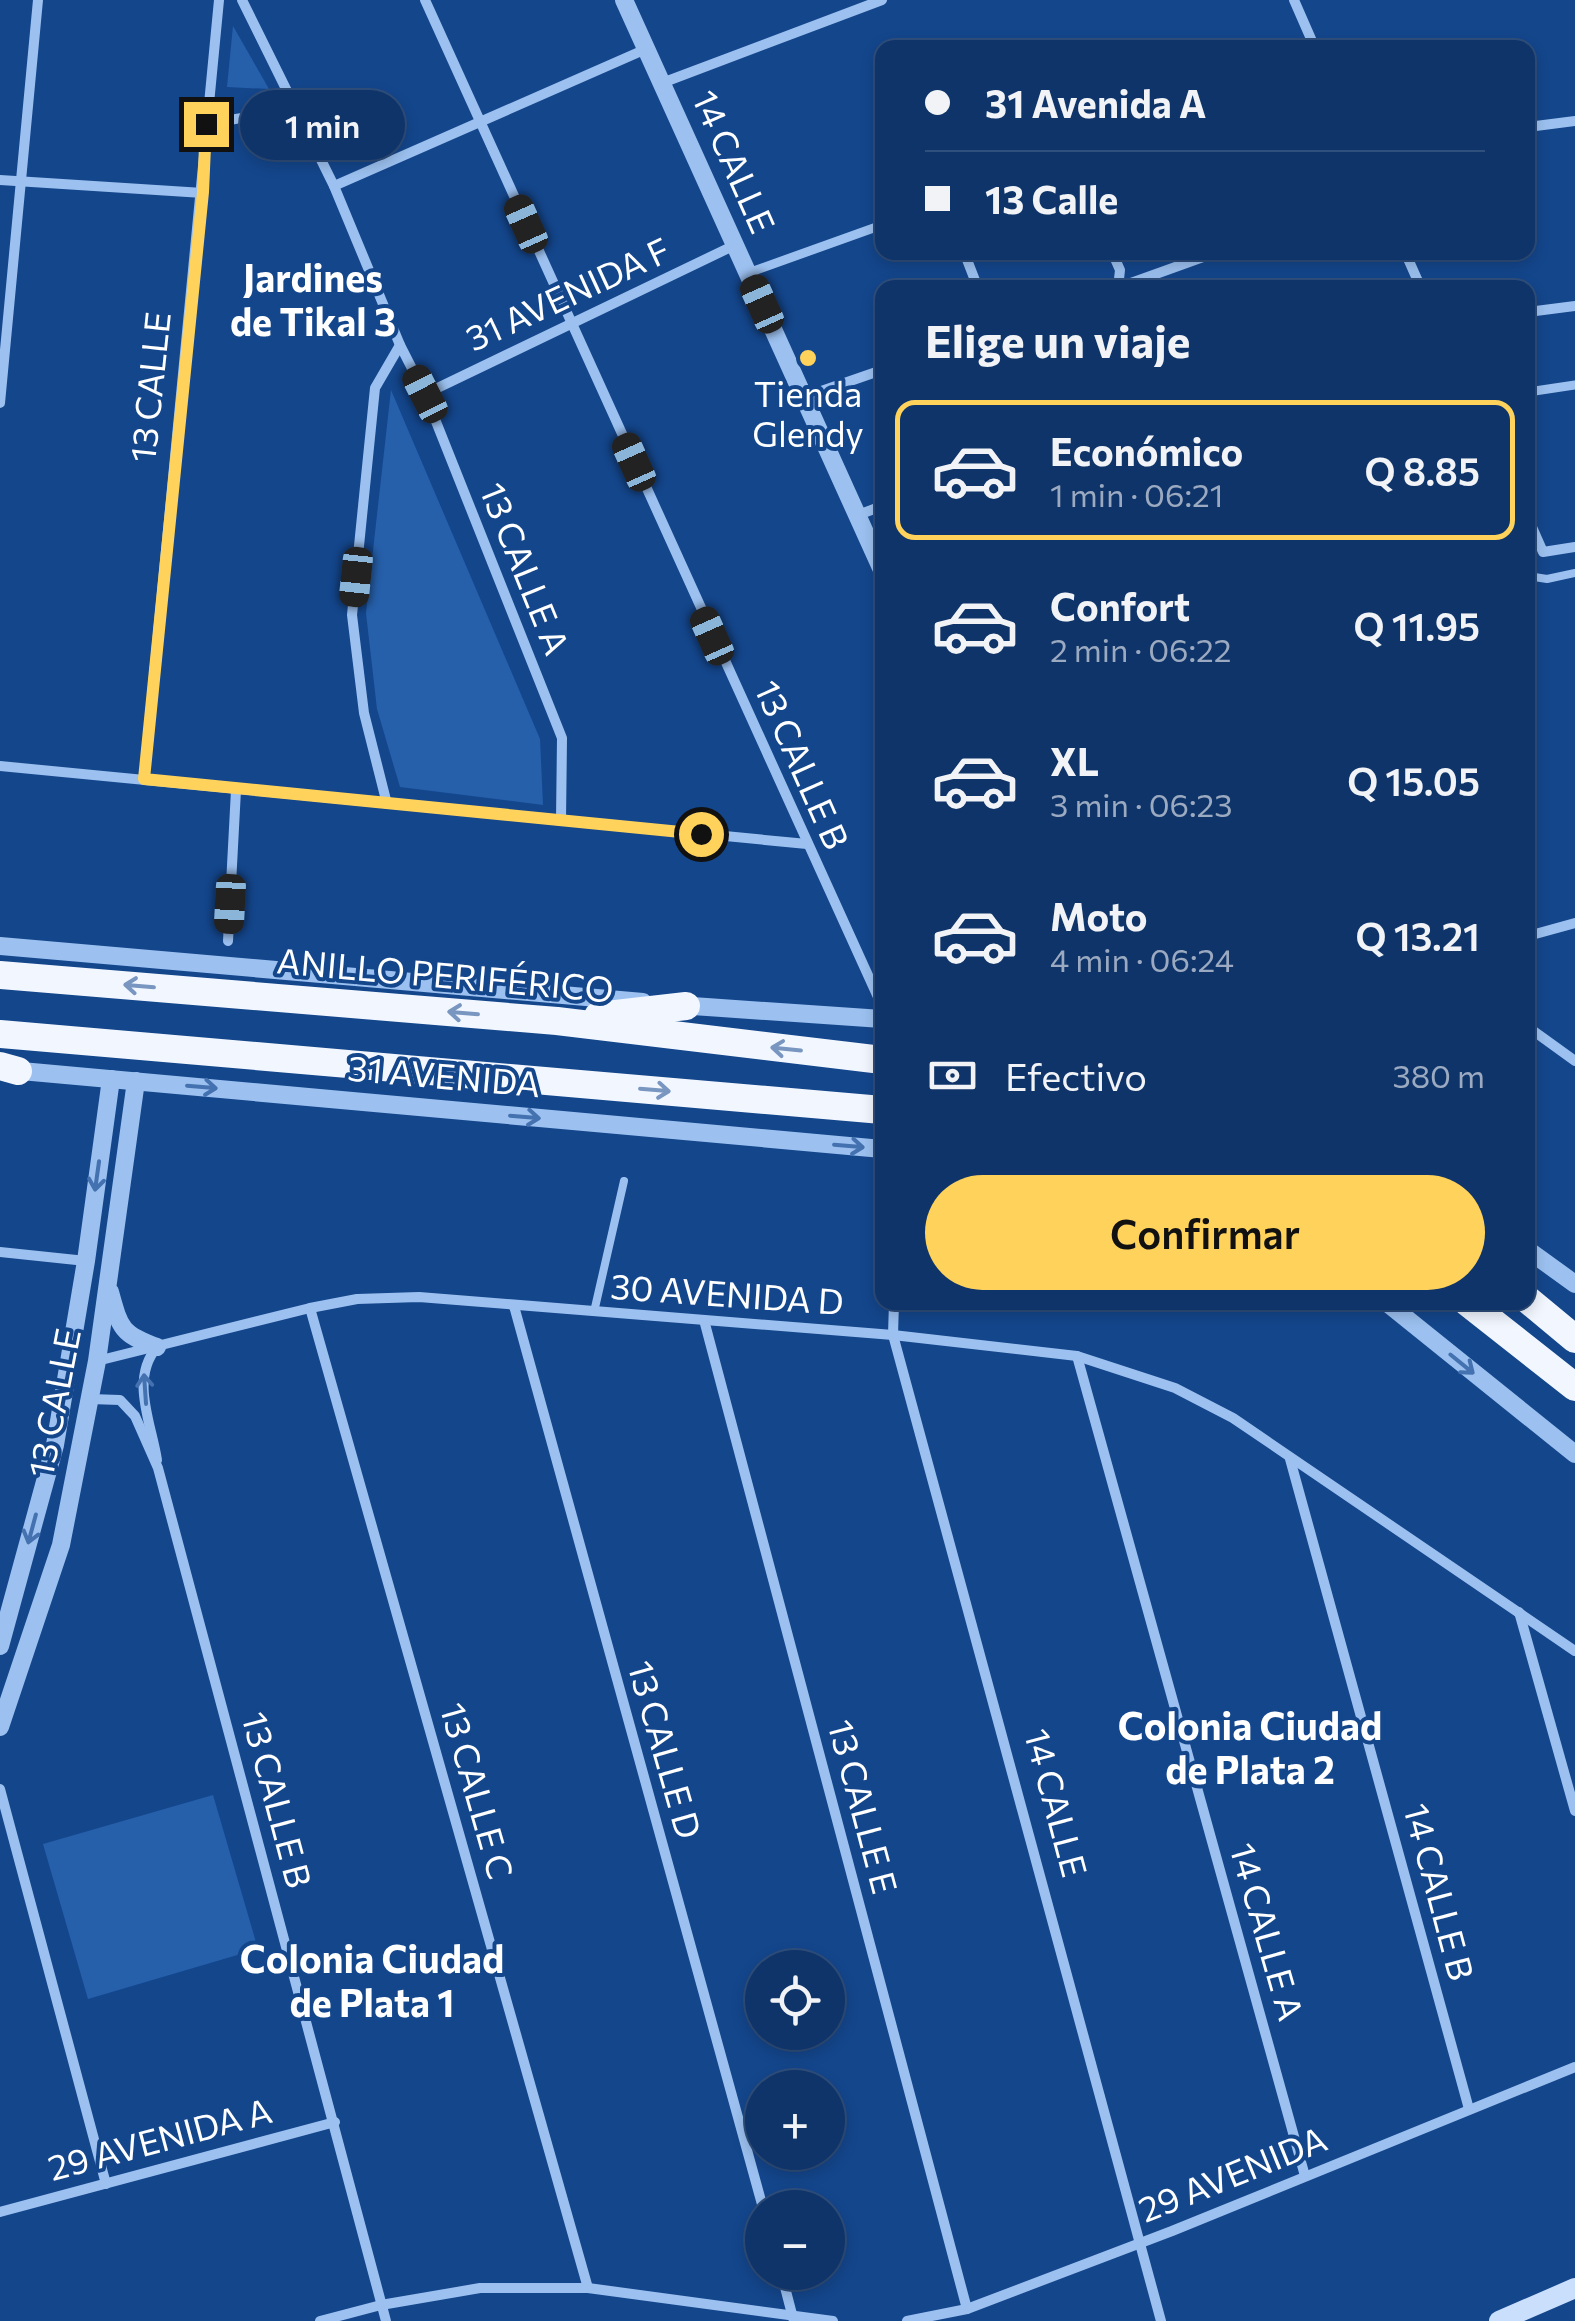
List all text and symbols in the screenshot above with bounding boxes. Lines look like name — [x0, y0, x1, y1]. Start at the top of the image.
text: 31 Avenida A — [985, 79, 1206, 126]
street label: 14 CALLE — [685, 83, 786, 239]
callout: 1 min — [241, 89, 406, 159]
route end — [184, 102, 229, 147]
text: 1 min — [285, 105, 360, 145]
text: 13 Calle — [985, 175, 1118, 222]
car — [500, 190, 552, 258]
street label: 31 AVENIDA F — [458, 227, 676, 359]
district label: Jardines de Tikal 3 — [230, 253, 396, 344]
car — [736, 270, 788, 338]
street label: 13 CALLE — [119, 310, 178, 464]
text: Elige un viaje — [925, 312, 1190, 367]
marker: Tienda Glendy — [797, 347, 819, 369]
car — [398, 360, 452, 428]
place label: Tienda Glendy — [752, 371, 864, 454]
icon: car — [930, 425, 1020, 515]
text: Económico — [1050, 427, 1243, 474]
car — [608, 428, 660, 496]
text: Q 8.85 — [1364, 447, 1480, 494]
text: 1 min · 06:21 — [1050, 474, 1223, 514]
street label: 13 CALLE A — [472, 476, 580, 660]
car — [338, 546, 374, 608]
icon: car — [930, 580, 1020, 670]
text: Confort — [1050, 582, 1190, 629]
car — [686, 602, 738, 670]
text: Q 11.95 — [1354, 602, 1480, 649]
text: 2 min · 06:22 — [1050, 629, 1232, 669]
street label: 13 CALLE B — [747, 673, 860, 855]
icon: car — [930, 735, 1020, 825]
text: XL — [1050, 737, 1099, 784]
text: Q 15.05 — [1347, 757, 1480, 804]
text: 3 min · 06:23 — [1050, 784, 1233, 824]
route start — [679, 812, 724, 857]
car — [213, 873, 247, 935]
icon: car — [930, 890, 1020, 980]
text: Moto — [1050, 892, 1148, 939]
text: Q 13.21 — [1355, 912, 1480, 959]
street label: ANILLO PERIFÉRICO — [275, 937, 615, 1010]
text: 4 min · 06:24 — [1050, 939, 1234, 979]
one-way arrow — [123, 977, 155, 996]
one-way arrow — [447, 1004, 479, 1023]
one-way arrow — [770, 1040, 802, 1059]
street label: 31 AVENIDA — [346, 1045, 542, 1104]
icon: cash — [925, 1048, 980, 1103]
text: Efectivo — [1005, 1052, 1147, 1099]
text: 380 m — [1392, 1055, 1485, 1095]
one-way arrow — [185, 1078, 217, 1097]
one-way arrow — [638, 1081, 671, 1100]
one-way arrow — [509, 1107, 541, 1126]
one-way arrow — [833, 1136, 865, 1155]
one-way arrow — [88, 1159, 106, 1191]
button: Confirmar — [925, 1175, 1485, 1290]
street label: 30 AVENIDA D — [609, 1263, 845, 1322]
street label: 13 CALLE — [17, 1324, 88, 1481]
one-way arrow — [1449, 1353, 1475, 1375]
one-way arrow — [135, 1374, 154, 1406]
one-way arrow — [22, 1513, 41, 1544]
street label: 13 CALLE D — [621, 1655, 712, 1843]
street label: 13 CALLE C — [433, 1697, 524, 1883]
district label: Colonia Ciudad de Plata 2 — [1118, 1701, 1382, 1792]
street label: 13 CALLE B — [234, 1707, 322, 1892]
street label: 13 CALLE E — [821, 1715, 908, 1898]
street label: 14 CALLE — [1017, 1724, 1098, 1881]
street label: 14 CALLE B — [1396, 1798, 1485, 1984]
street label: 14 CALLE A — [1223, 1838, 1314, 2025]
district label: Colonia Ciudad de Plata 1 — [240, 1934, 504, 2025]
map controls — [745, 1950, 845, 2290]
button: locate — [745, 1950, 845, 2050]
button: + — [745, 2070, 845, 2170]
street label: 29 AVENIDA A — [43, 2087, 276, 2188]
street label: 29 AVENIDA — [1132, 2116, 1332, 2230]
button: − — [745, 2190, 845, 2290]

